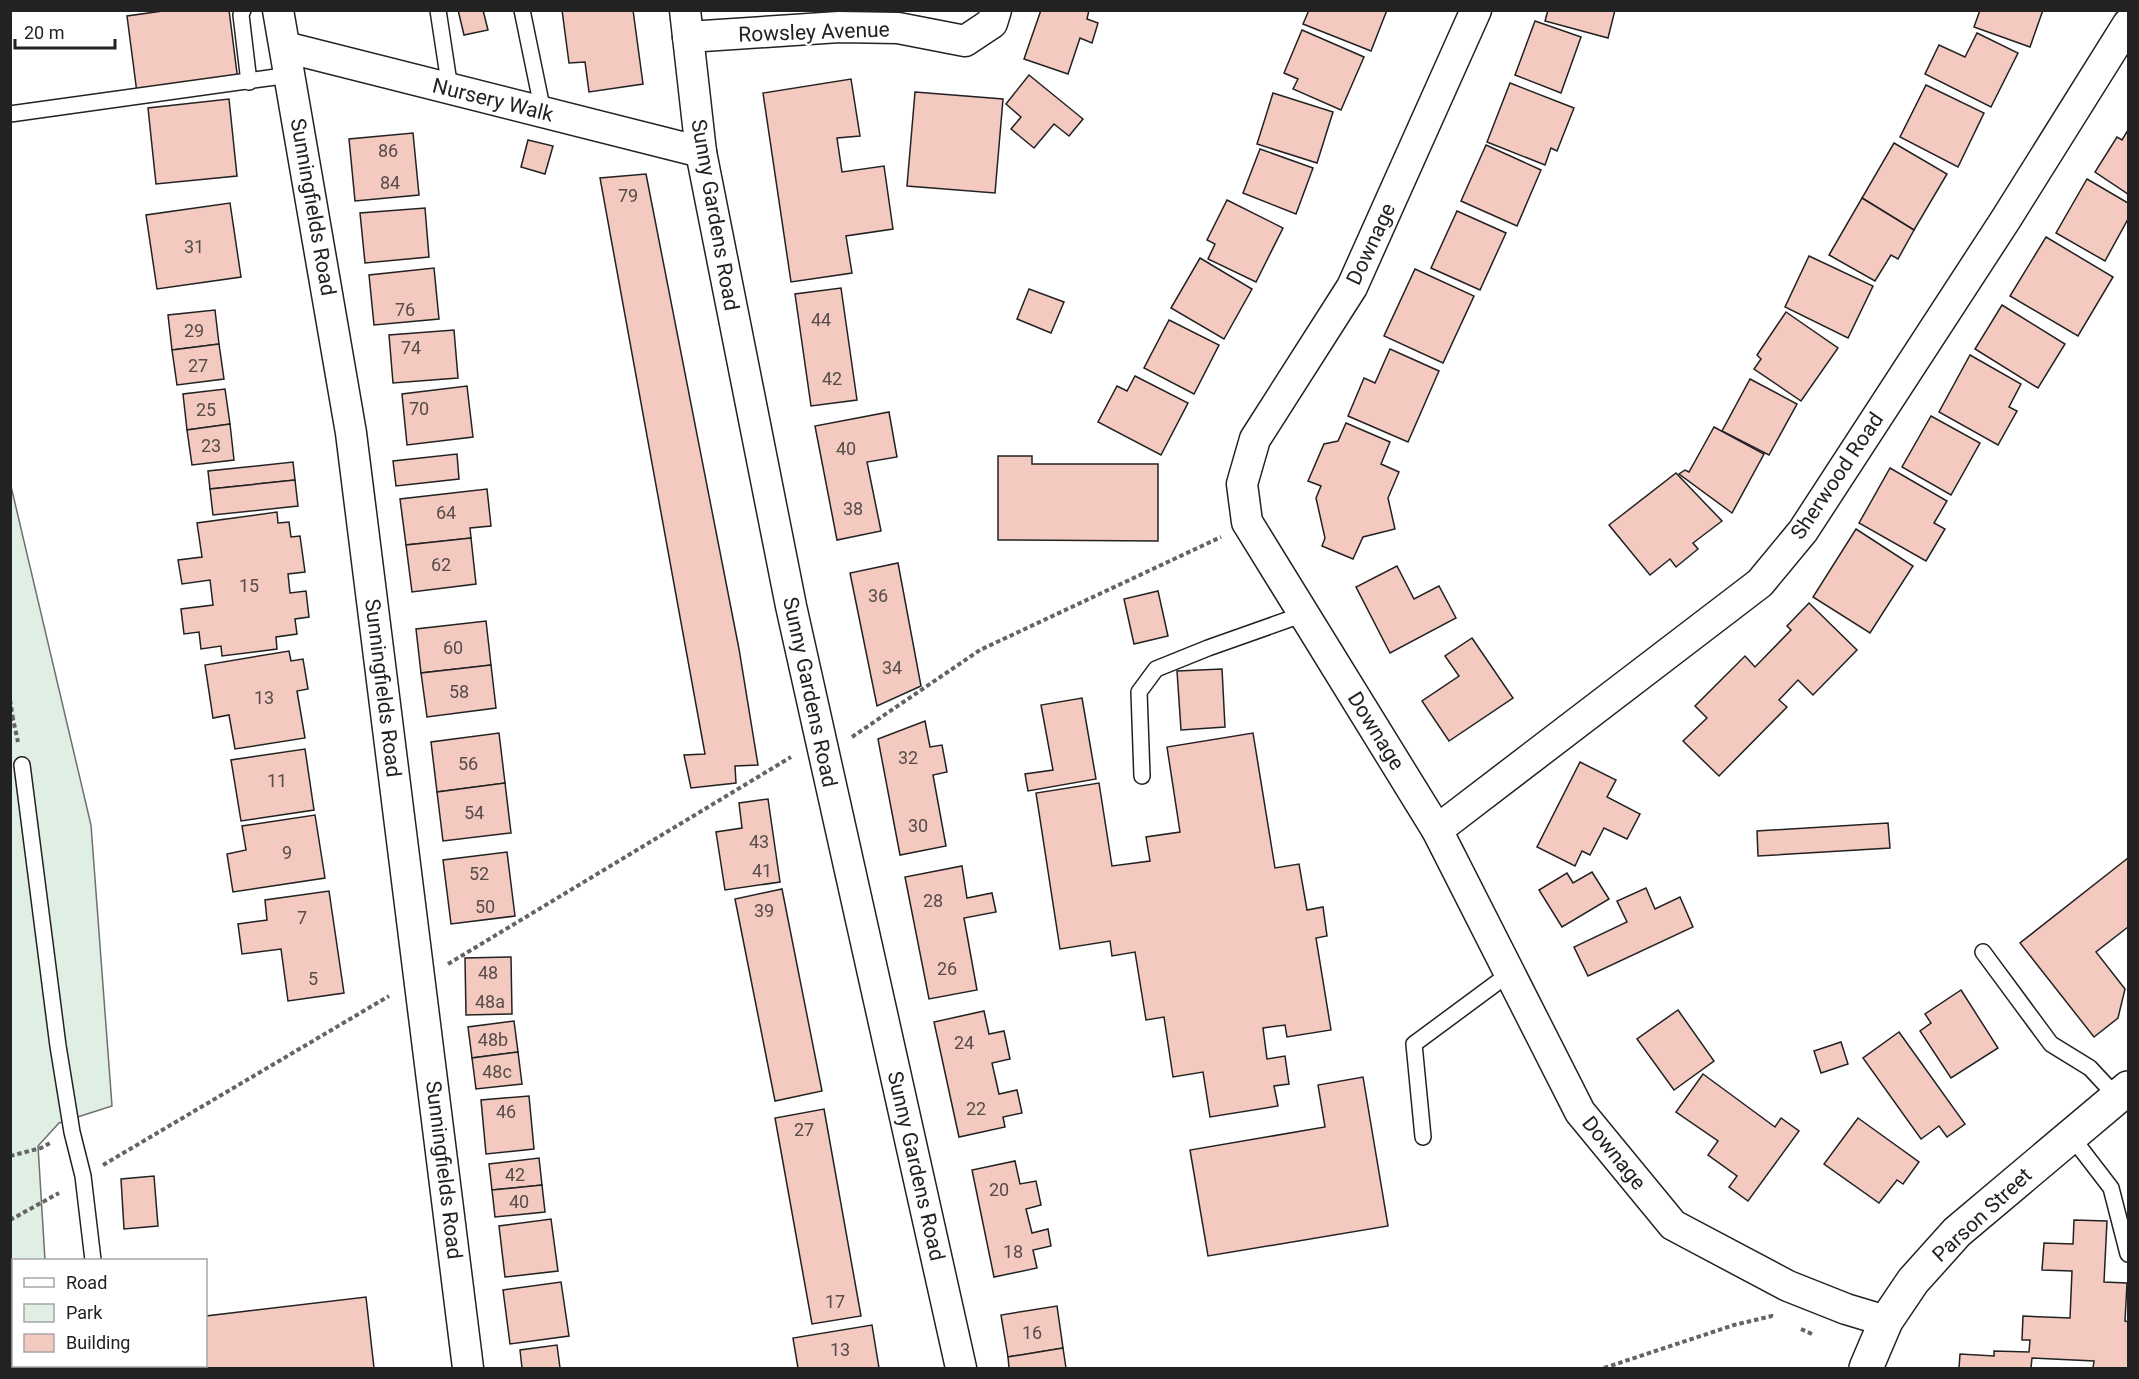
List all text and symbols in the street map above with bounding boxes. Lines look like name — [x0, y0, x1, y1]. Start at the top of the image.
scale bar — [15, 12, 116, 50]
street label: Rowsley Avenue — [738, 17, 890, 47]
text: 20 m — [24, 22, 64, 43]
street label: Nursery Walk — [430, 73, 556, 127]
street label: Sunningfields Road — [286, 116, 340, 298]
street label: Sunny Gardens Road — [686, 117, 744, 313]
house number: 86 — [378, 140, 398, 161]
house number: 84 — [380, 172, 400, 193]
house number: 79 — [618, 185, 638, 206]
street label: Downage — [1342, 199, 1400, 289]
house number: 31 — [184, 236, 204, 257]
house number: 76 — [395, 299, 415, 320]
house number: 44 — [811, 309, 831, 330]
house number: 29 — [184, 320, 204, 341]
house number: 74 — [401, 337, 421, 358]
house number: 27 — [188, 355, 208, 376]
house number: 42 — [822, 368, 842, 389]
house number: 70 — [409, 398, 429, 419]
house number: 25 — [196, 399, 216, 420]
street label: Sherwood Road — [1786, 408, 1888, 544]
house number: 23 — [201, 435, 221, 456]
house number: 40 — [836, 438, 856, 459]
house number: 38 — [843, 498, 863, 519]
house number: 64 — [436, 502, 456, 523]
house number: 62 — [431, 554, 451, 575]
house number: 15 — [239, 575, 259, 596]
house number: 36 — [868, 585, 888, 606]
street label: Sunny Gardens Road — [778, 595, 842, 789]
street label: Sunningfields Road — [360, 597, 406, 779]
house number: 60 — [443, 637, 463, 658]
house number: 34 — [882, 657, 902, 678]
house number: 58 — [449, 681, 469, 702]
house number: 13 — [254, 687, 274, 708]
street label: Downage — [1343, 688, 1409, 774]
house number: 32 — [898, 747, 918, 768]
house number: 56 — [458, 753, 478, 774]
house number: 11 — [267, 770, 287, 791]
house number: 54 — [464, 802, 484, 823]
house number: 30 — [908, 815, 928, 836]
house number: 43 — [749, 831, 769, 852]
house number: 9 — [282, 842, 292, 863]
house number: 41 — [752, 860, 772, 881]
house number: 52 — [469, 863, 489, 884]
house number: 28 — [923, 890, 943, 911]
house number: 50 — [475, 896, 495, 917]
house number: 39 — [754, 900, 774, 921]
house number: 7 — [297, 907, 307, 928]
house number: 26 — [937, 958, 957, 979]
house number: 48 — [478, 962, 498, 983]
house number: 5 — [308, 968, 318, 989]
house number: 48a — [475, 991, 505, 1012]
house number: 48b — [478, 1029, 508, 1050]
house number: 24 — [954, 1032, 974, 1053]
house number: 48c — [482, 1061, 512, 1082]
street label: Sunny Gardens Road — [883, 1069, 949, 1263]
street label: Sunningfields Road — [421, 1079, 467, 1261]
house number: 22 — [966, 1098, 986, 1119]
house number: 46 — [496, 1101, 516, 1122]
street label: Downage — [1577, 1111, 1651, 1195]
house number: 27 — [794, 1119, 814, 1140]
street label: Parson Street — [1927, 1163, 2037, 1267]
house number: 42 — [505, 1164, 525, 1185]
house number: 20 — [989, 1179, 1009, 1200]
house number: 40 — [509, 1191, 529, 1212]
house number: 18 — [1003, 1241, 1023, 1262]
legend — [12, 1259, 207, 1367]
text: Road — [66, 1272, 107, 1293]
house number: 17 — [825, 1291, 845, 1312]
text: Park — [66, 1302, 103, 1323]
house number: 16 — [1022, 1322, 1042, 1343]
text: Building — [66, 1332, 130, 1353]
house number: 13 — [830, 1339, 850, 1360]

